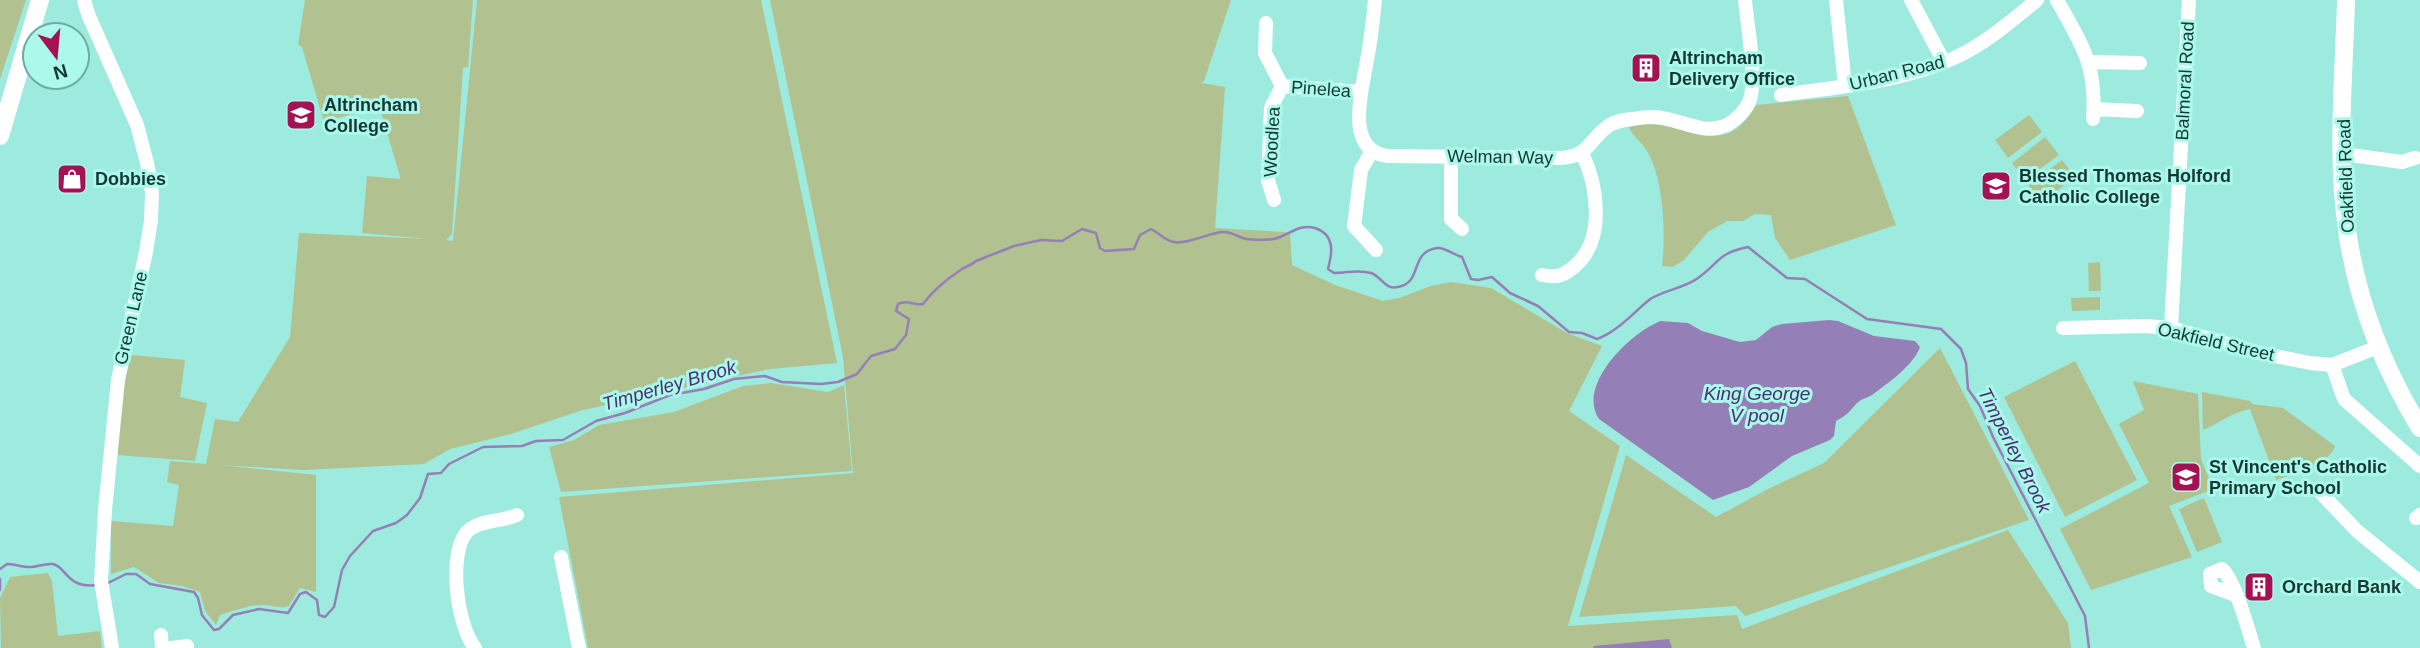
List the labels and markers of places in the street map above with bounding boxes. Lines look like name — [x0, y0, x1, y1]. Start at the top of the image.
place label: Altrincham Delivery Office — [1669, 48, 1795, 89]
building icon: Altrincham Delivery Office — [1629, 51, 1663, 85]
place label: Altrincham College — [324, 95, 418, 136]
school or university icon: Altrincham College — [284, 98, 318, 132]
shop icon: Dobbies — [55, 162, 89, 196]
place label: Blessed Thomas Holford Catholic College — [2019, 166, 2231, 207]
place label: Dobbies — [95, 169, 166, 189]
school or university icon: Blessed Thomas Holford Catholic College — [1979, 169, 2013, 203]
place label: St Vincent's Catholic Primary School — [2209, 457, 2387, 498]
school or university icon: St Vincent's Catholic Primary School — [2169, 460, 2203, 494]
building icon: Orchard Bank — [2242, 570, 2276, 604]
place label: Orchard Bank — [2282, 577, 2402, 597]

